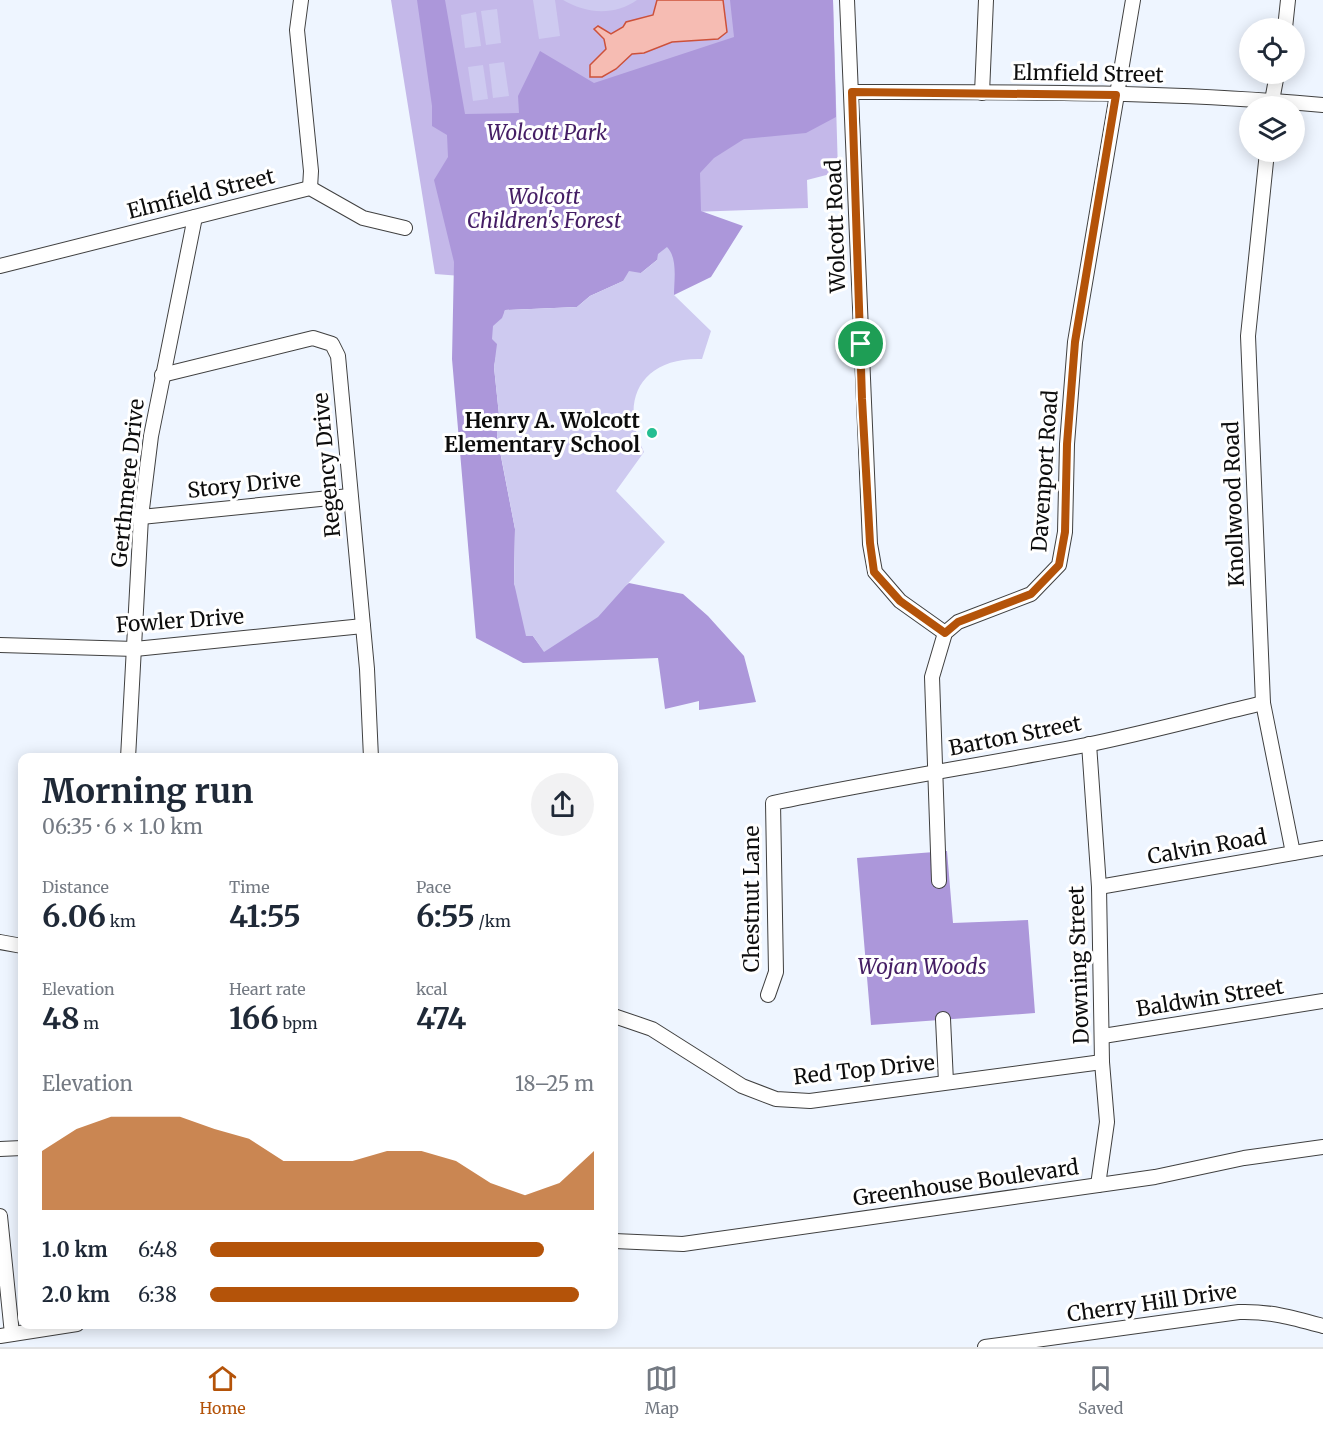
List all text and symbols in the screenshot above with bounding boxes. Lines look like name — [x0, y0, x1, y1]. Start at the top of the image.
map controls — [1239, 18, 1305, 162]
button: locate — [1239, 18, 1305, 84]
street label: Elmfield Street — [1012, 59, 1164, 88]
button: layers — [1239, 96, 1305, 162]
park label: Wolcott Park — [487, 119, 608, 146]
street label: Wolcott Road — [820, 158, 851, 294]
street label: Elmfield Street — [124, 162, 277, 225]
park label: Wolcott Children's Forest — [467, 183, 622, 234]
pin — [835, 318, 886, 369]
icon: arrive — [844, 327, 877, 360]
street label: Davenport Road — [1025, 389, 1064, 553]
street label: Regency Drive — [307, 391, 346, 539]
street label: Gerthmere Drive — [105, 397, 150, 569]
place label: Henry A. Wolcott Elementary School — [444, 407, 641, 458]
street label: Knollwood Road — [1217, 420, 1250, 587]
marker: Henry A. Wolcott Elementary School — [645, 426, 659, 440]
street label: Story Drive — [186, 465, 302, 504]
street label: Fowler Drive — [115, 603, 245, 638]
street label: Barton Street — [946, 709, 1083, 762]
text: Morning run — [42, 771, 253, 812]
button: share — [531, 773, 594, 836]
text: 06:35 · 6 × 1.0 km — [42, 814, 203, 839]
street label: Calvin Road — [1145, 823, 1269, 870]
street label: Chestnut Lane — [738, 826, 765, 972]
text: Distance — [42, 877, 109, 897]
text: Time — [229, 877, 270, 897]
text: Pace — [416, 877, 451, 897]
street label: Downing Street — [1062, 885, 1095, 1045]
text: 6.06 — [42, 897, 106, 935]
text: 41:55 — [229, 897, 301, 935]
text: 6:55 — [416, 897, 475, 935]
text: km — [106, 911, 136, 931]
text: /km — [475, 911, 511, 931]
park label: Wojan Woods — [858, 953, 987, 980]
street label: Baldwin Street — [1134, 973, 1286, 1022]
text: Elevation — [42, 979, 115, 999]
text: Heart rate — [229, 979, 306, 999]
text: kcal — [416, 979, 447, 999]
text: 48 — [42, 999, 80, 1037]
text: 166 — [229, 999, 279, 1037]
text: 474 — [416, 999, 466, 1037]
text: m — [80, 1013, 99, 1033]
text: bpm — [279, 1013, 318, 1033]
street label: Red Top Drive — [792, 1049, 936, 1090]
text: Elevation — [42, 1071, 133, 1096]
text: 18–25 m — [515, 1071, 594, 1096]
street label: Greenhouse Boulevard — [851, 1153, 1081, 1212]
text: 1.0 km — [42, 1237, 108, 1262]
text: 6:48 — [138, 1237, 178, 1262]
street label: Cherry Hill Drive — [1065, 1277, 1239, 1328]
text: 2.0 km — [42, 1282, 110, 1307]
text: 6:38 — [138, 1282, 177, 1307]
tab: Home — [200, 1362, 246, 1418]
tab: Map — [645, 1362, 679, 1418]
tab: Saved — [1078, 1362, 1123, 1418]

